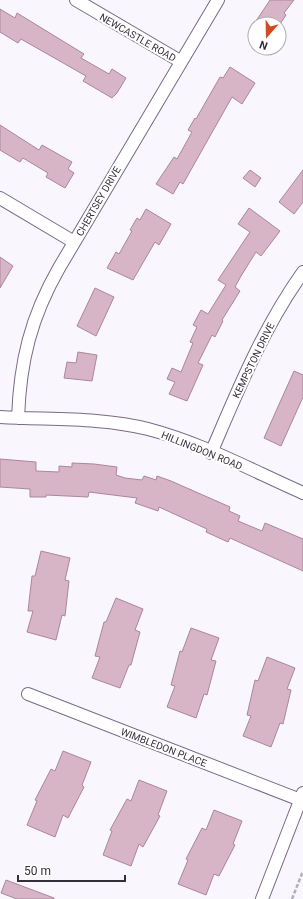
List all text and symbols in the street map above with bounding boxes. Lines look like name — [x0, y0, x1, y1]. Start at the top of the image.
street label: NEWCASTLE ROAD — [98, 11, 178, 64]
north arrow — [247, 16, 287, 56]
text: N — [258, 37, 270, 52]
street label: CHERTSEY DRIVE — [74, 164, 123, 238]
street label: KEMPSTON DRIVE — [230, 320, 277, 400]
street label: HILLINGDON ROAD — [160, 429, 244, 472]
street label: WIMBLEDON PLACE — [119, 726, 209, 769]
scale bar — [18, 857, 125, 883]
text: 50 m — [24, 864, 51, 878]

